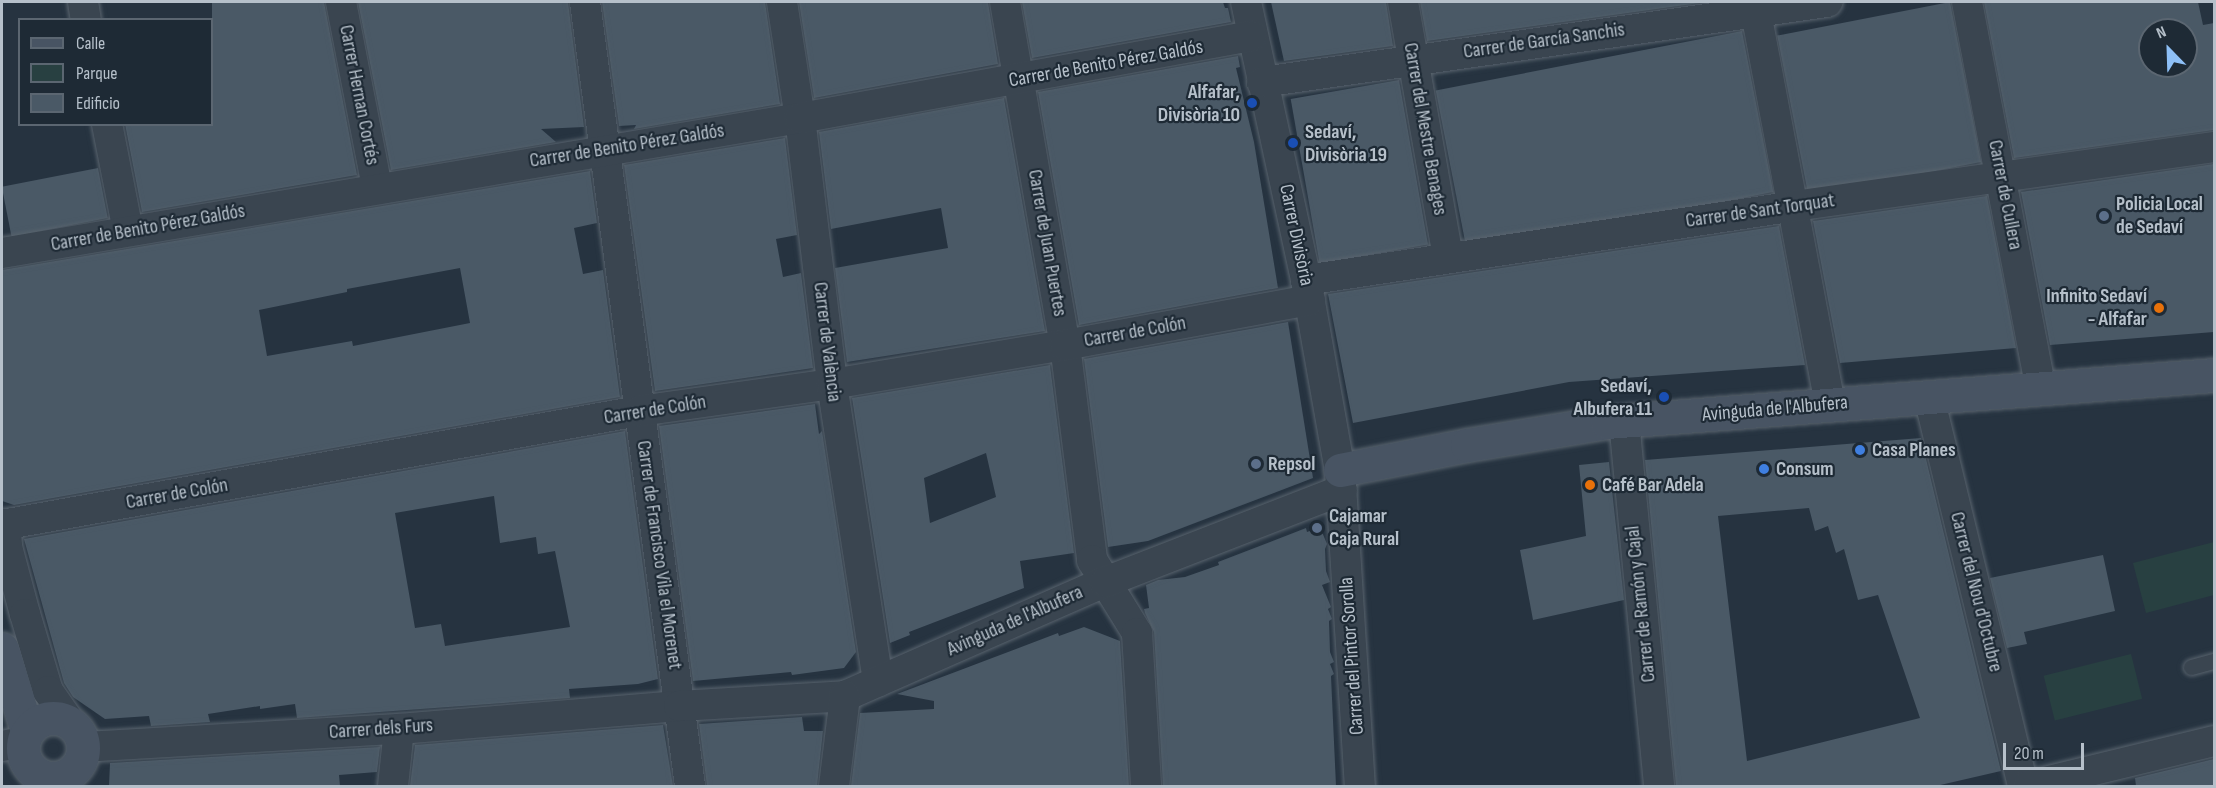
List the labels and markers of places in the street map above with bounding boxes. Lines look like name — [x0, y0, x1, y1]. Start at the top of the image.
place label: Alfafar, Divisòria 10 — [1158, 80, 1240, 127]
marker: Alfafar, Divisòria 10 — [1245, 96, 1259, 110]
place label: Sedaví, Divisòria 19 — [1305, 120, 1387, 167]
marker: Sedaví, Divisòria 19 — [1286, 136, 1300, 150]
place label: Policia Local de Sedaví — [2116, 192, 2203, 239]
marker: Policia Local de Sedaví — [2097, 209, 2111, 223]
place label: Infinito Sedaví - Alfafar — [2046, 284, 2147, 331]
marker: Infinito Sedaví - Alfafar — [2152, 301, 2166, 315]
place label: Sedaví, Albufera 11 — [1573, 374, 1652, 421]
marker: Sedaví, Albufera 11 — [1657, 390, 1671, 404]
place label: Casa Planes — [1872, 438, 1956, 462]
marker: Casa Planes — [1853, 443, 1867, 457]
place label: Repsol — [1268, 452, 1315, 476]
marker: Repsol — [1249, 457, 1263, 471]
place label: Consum — [1776, 457, 1833, 481]
marker: Consum — [1757, 462, 1771, 476]
place label: Café Bar Adela — [1602, 473, 1704, 497]
marker: Café Bar Adela — [1583, 478, 1597, 492]
place label: Cajamar Caja Rural — [1329, 504, 1399, 551]
marker: Cajamar Caja Rural — [1310, 521, 1324, 535]

